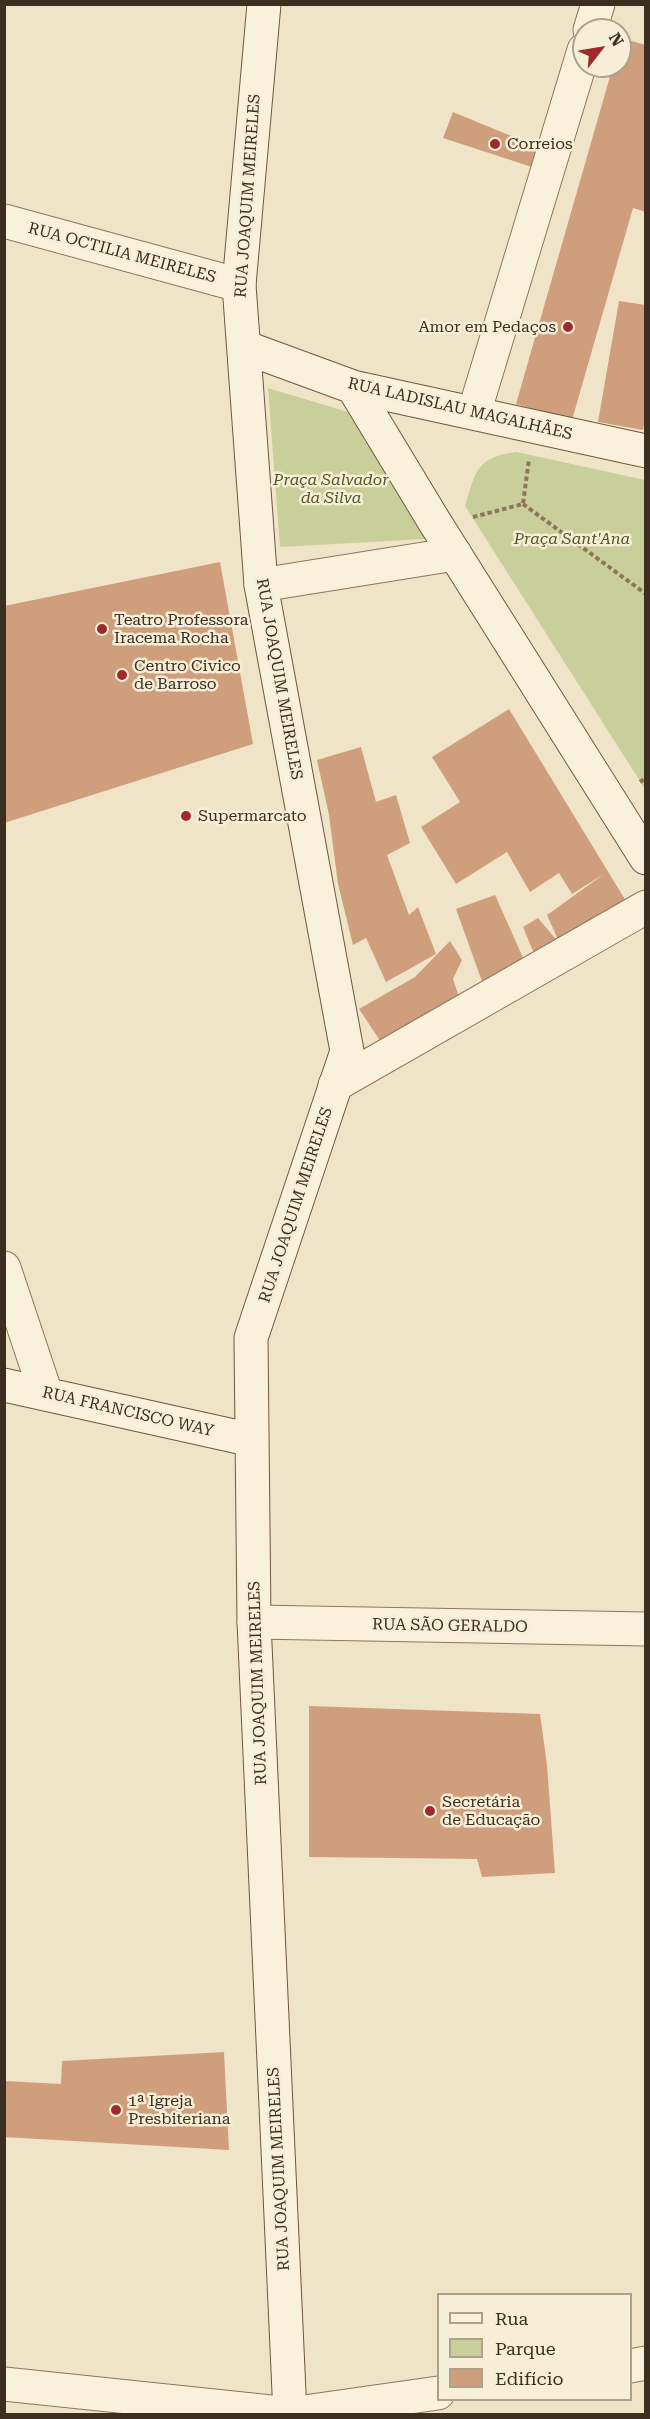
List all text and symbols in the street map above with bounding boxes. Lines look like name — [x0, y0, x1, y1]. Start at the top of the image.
north arrow — [572, 18, 632, 78]
text: N — [605, 29, 627, 50]
street label: RUA JOAQUIM MEIRELES — [231, 93, 265, 299]
place label: Correios — [507, 134, 573, 154]
marker: Correios — [488, 137, 502, 151]
street label: RUA OCTILIA MEIRELES — [26, 219, 218, 287]
place label: Amor em Pedaços — [418, 317, 556, 337]
marker: Amor em Pedaços — [561, 320, 575, 334]
street label: RUA LADISLAU MAGALHÃES — [346, 374, 574, 444]
park label: Praça Salvador da Silva — [273, 470, 389, 508]
park label: Praça Sant'Ana — [514, 529, 630, 549]
street label: RUA JOAQUIM MEIRELES — [252, 577, 306, 781]
place label: Teatro Professora Iracema Rocha — [114, 610, 248, 648]
marker: Teatro Professora Iracema Rocha — [95, 622, 109, 636]
place label: Centro Civico de Barroso — [134, 656, 241, 694]
marker: Centro Civico de Barroso — [115, 668, 129, 682]
place label: Supermarcato — [198, 806, 307, 826]
marker: Supermarcato — [179, 809, 193, 823]
street label: RUA JOAQUIM MEIRELES — [255, 1105, 337, 1305]
street label: RUA FRANCISCO WAY — [40, 1383, 216, 1441]
street label: RUA JOAQUIM MEIRELES — [245, 1581, 271, 1785]
street label: RUA SÃO GERALDO — [372, 1615, 528, 1637]
place label: Secretária de Educação — [442, 1792, 540, 1830]
marker: Secretária de Educação — [423, 1804, 437, 1818]
street label: RUA JOAQUIM MEIRELES — [264, 2066, 294, 2272]
place label: 1ª Igreja Presbiteriana — [128, 2091, 230, 2129]
marker: 1ª Igreja Presbiteriana — [109, 2103, 123, 2117]
legend — [437, 2293, 632, 2401]
text: Rua — [495, 2308, 528, 2329]
text: Parque — [495, 2338, 556, 2359]
text: Edifício — [495, 2368, 563, 2389]

